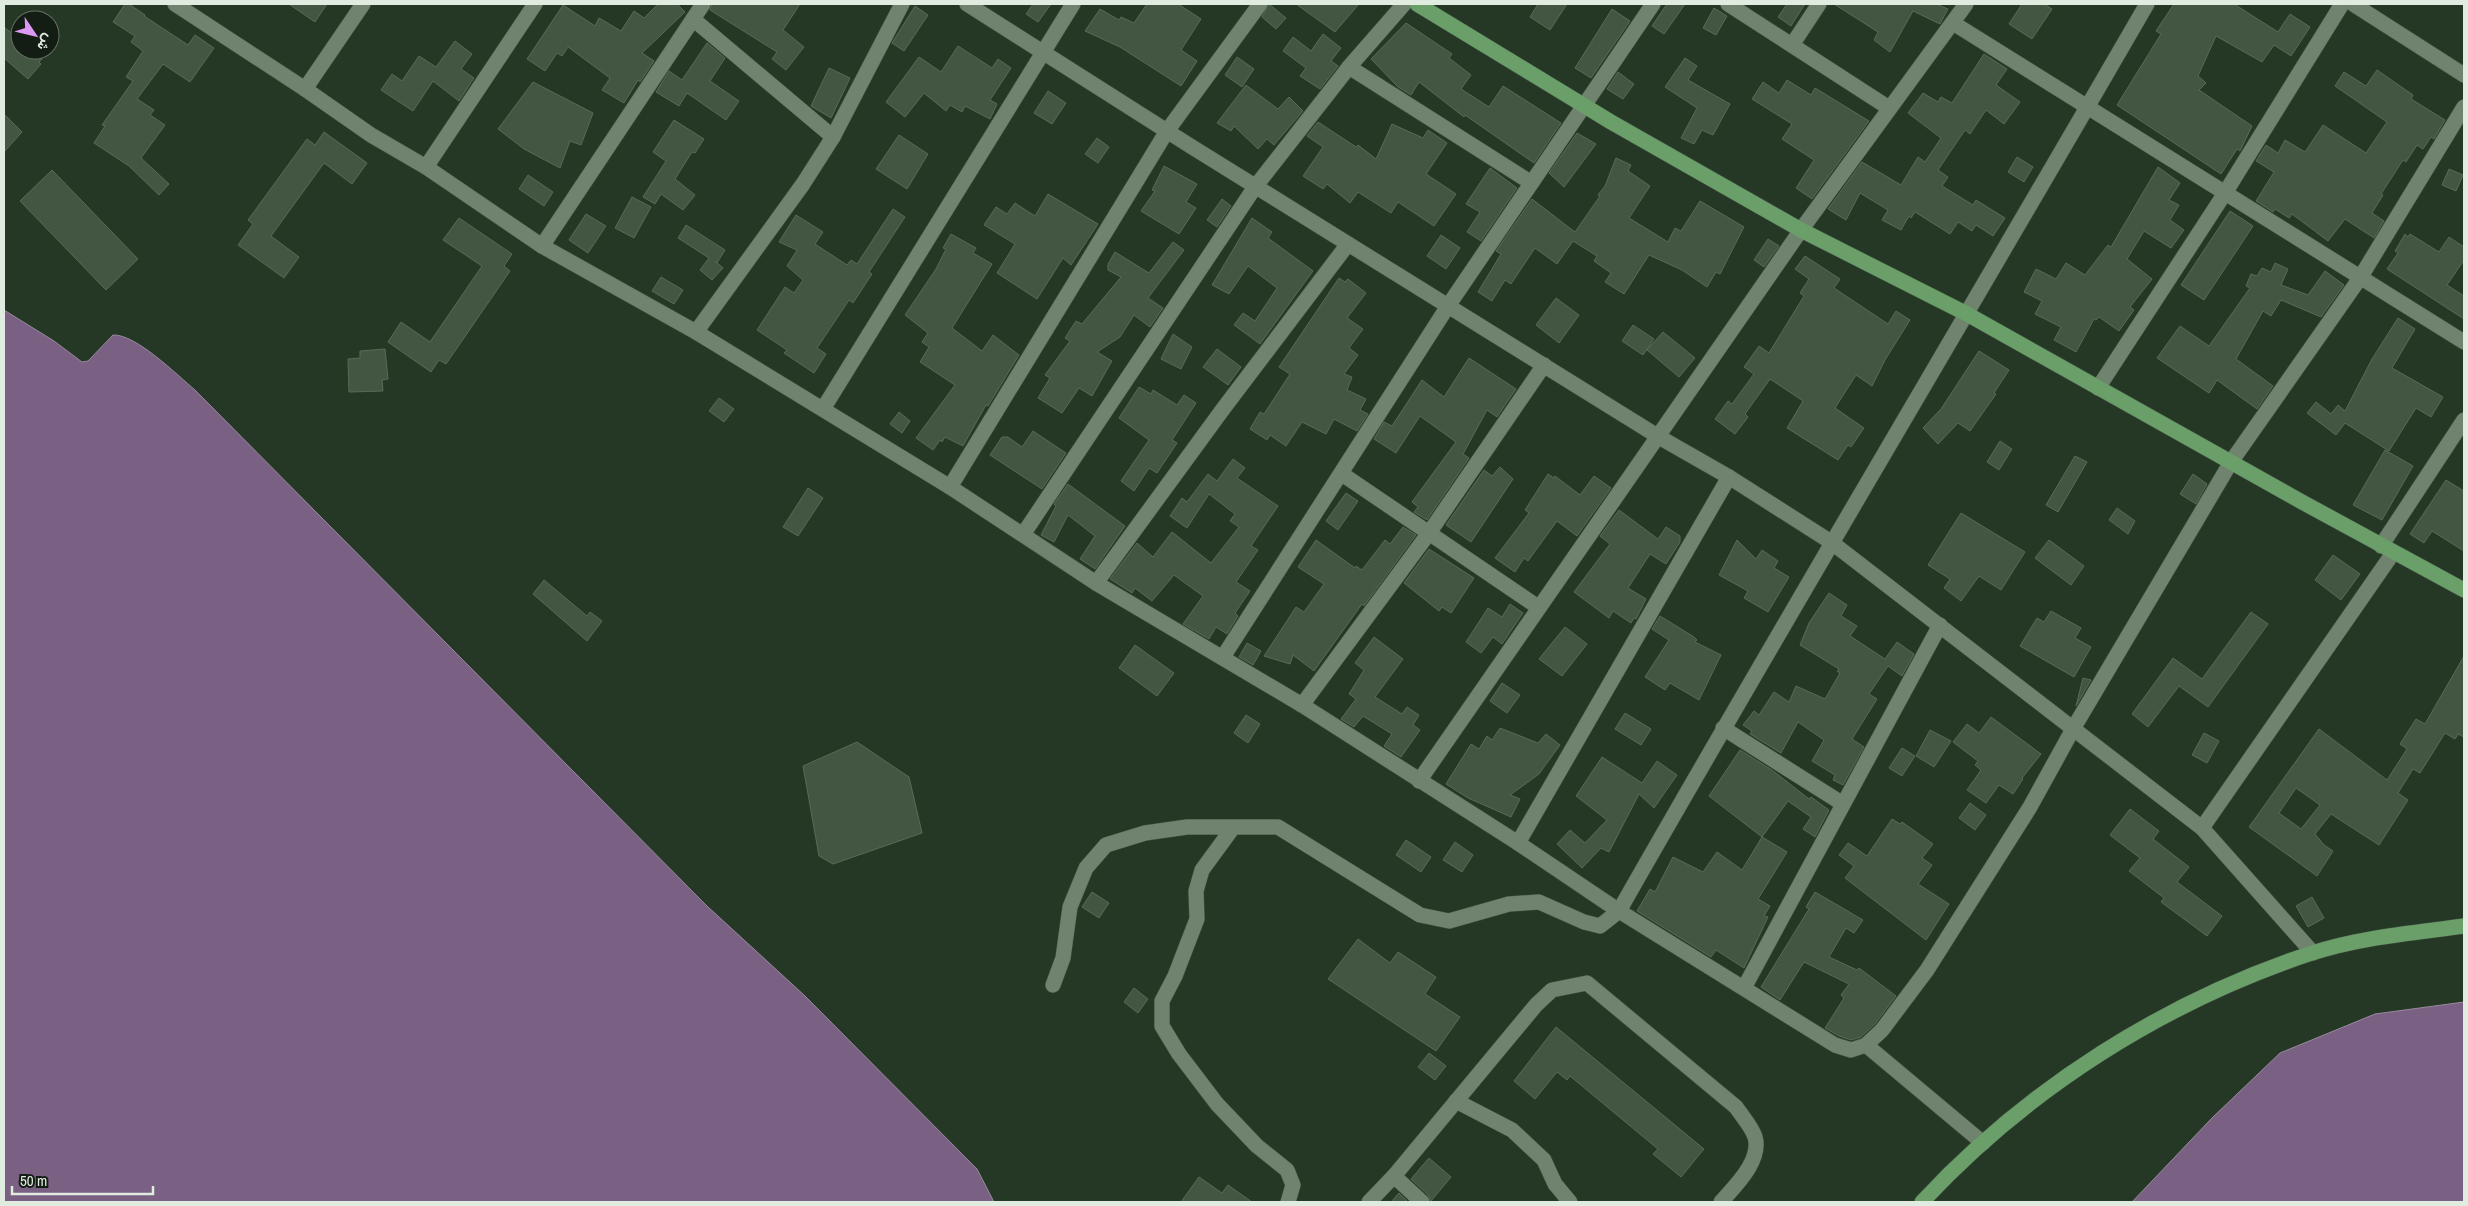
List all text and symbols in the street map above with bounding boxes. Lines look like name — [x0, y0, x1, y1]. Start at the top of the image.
north arrow — [10, 10, 60, 60]
text: ش — [33, 30, 58, 55]
scale bar — [12, 1164, 154, 1196]
text: 50 m — [20, 1170, 47, 1191]

